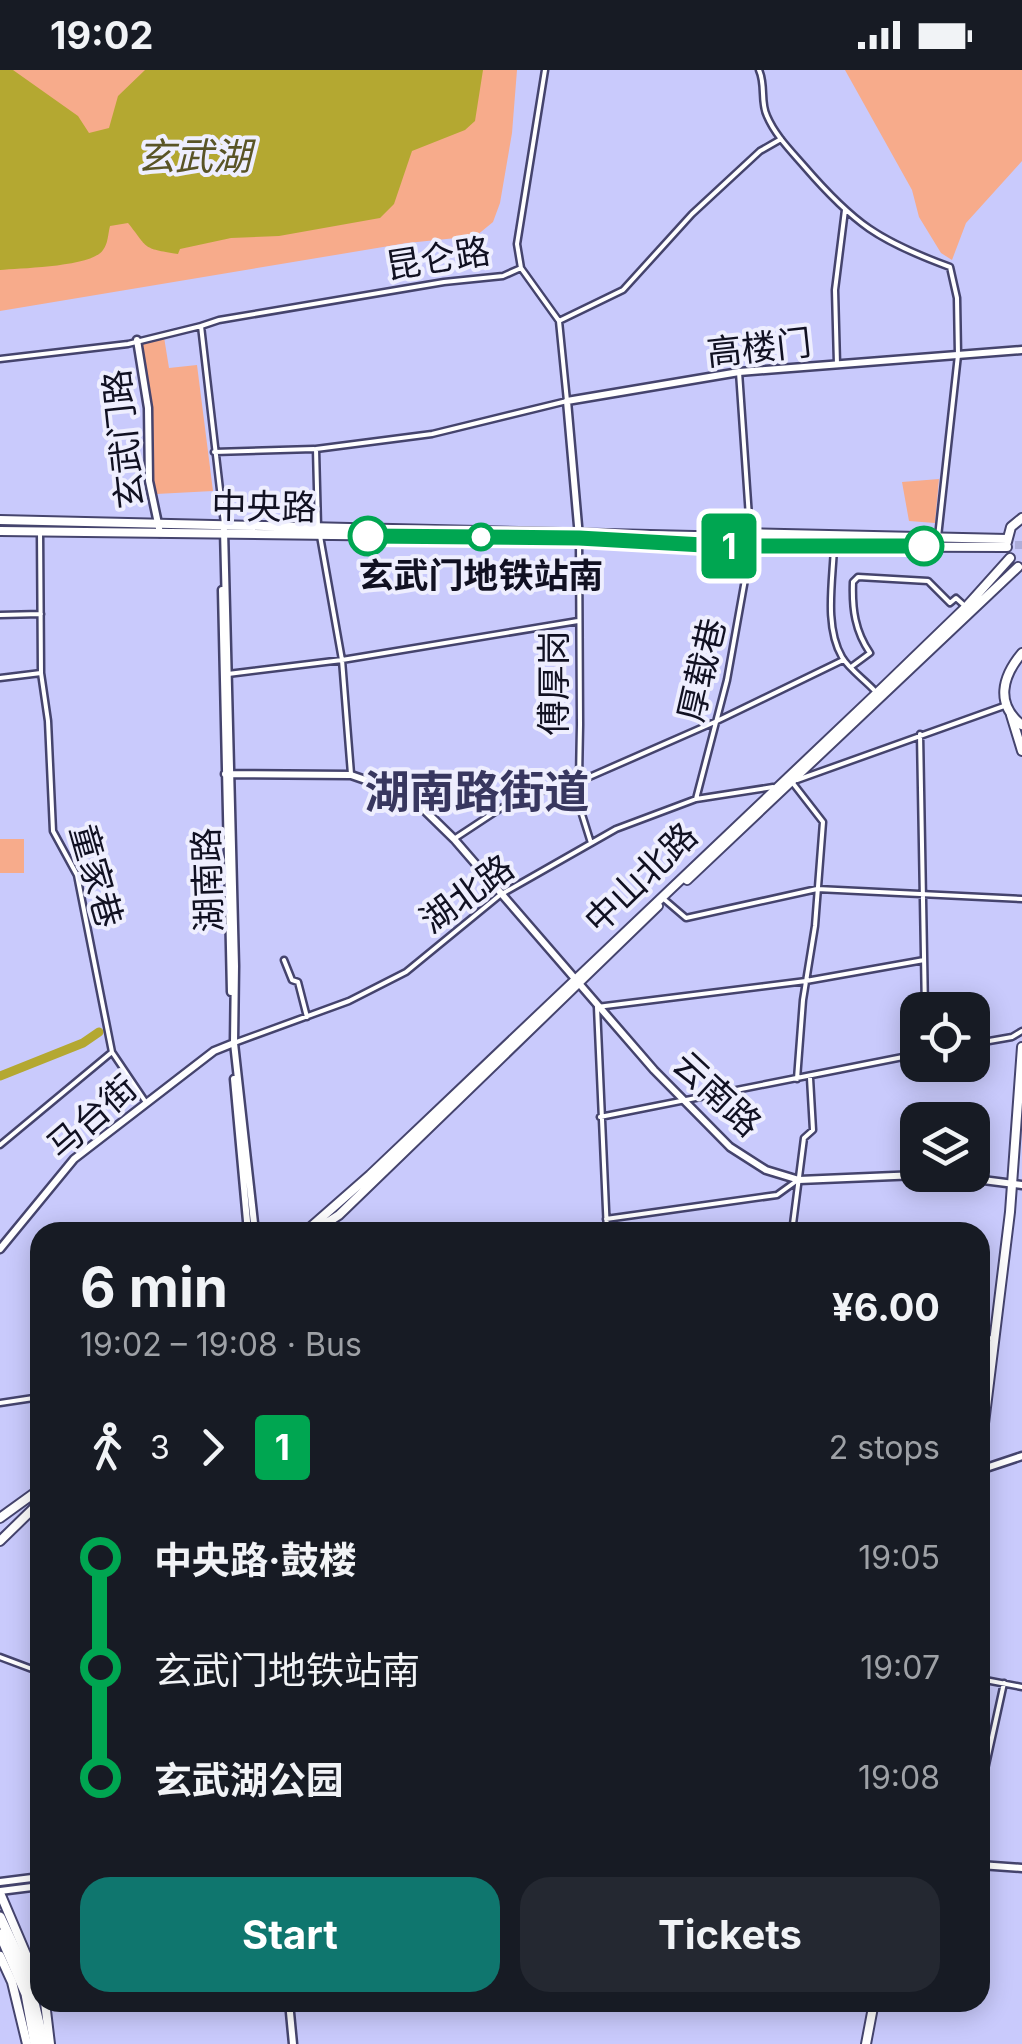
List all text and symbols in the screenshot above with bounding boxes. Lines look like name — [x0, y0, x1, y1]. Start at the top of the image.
text: 19:02 — [50, 12, 153, 58]
water label: 玄武湖 — [137, 133, 256, 179]
street label: 昆仑路 — [383, 229, 493, 287]
street label: 高楼门 — [704, 321, 813, 373]
street label: 玄武门路 — [95, 367, 151, 511]
street label: 中央路 — [211, 484, 317, 528]
line badge: 1 — [696, 514, 762, 578]
unlabelled marker — [349, 517, 387, 555]
marker: 玄武门地铁站南 — [468, 524, 494, 550]
text: 1 — [721, 525, 737, 567]
unlabelled marker — [905, 527, 943, 565]
place label: 玄武门地铁站南 — [358, 554, 604, 596]
street label: 厚载巷 — [669, 614, 733, 726]
street label: 傅厚岗 — [532, 630, 574, 736]
district label: 湖南路街道 — [364, 764, 590, 819]
street label: 中山北路 — [575, 814, 705, 941]
street label: 童家巷 — [62, 819, 132, 932]
street label: 湖南路 — [184, 827, 230, 933]
street label: 湖北路 — [412, 845, 521, 941]
map controls — [900, 992, 990, 1192]
button: locate — [900, 992, 990, 1082]
street label: 云南路 — [665, 1042, 770, 1144]
street label: 马台街 — [38, 1066, 145, 1167]
button: layers — [900, 1102, 990, 1192]
text: 6 min — [80, 1254, 228, 1320]
text: ¥6.00 — [832, 1284, 940, 1330]
text: 19:02 – 19:08 · Bus — [80, 1325, 362, 1364]
icon: walk — [80, 1420, 135, 1475]
icon: forward — [185, 1420, 240, 1475]
text: 1 — [275, 1426, 290, 1468]
text: 3 — [150, 1428, 170, 1467]
text: 2 stops — [829, 1428, 940, 1467]
text: 中央路·鼓楼 — [154, 1537, 357, 1583]
text: 19:05 — [858, 1538, 940, 1577]
text: 玄武门地铁站南 — [154, 1647, 420, 1693]
text: 19:07 — [860, 1648, 940, 1687]
text: 玄武湖公园 — [154, 1757, 344, 1803]
text: 19:08 — [858, 1758, 940, 1797]
button: Start — [80, 1877, 500, 1992]
button: Tickets — [520, 1877, 940, 1992]

